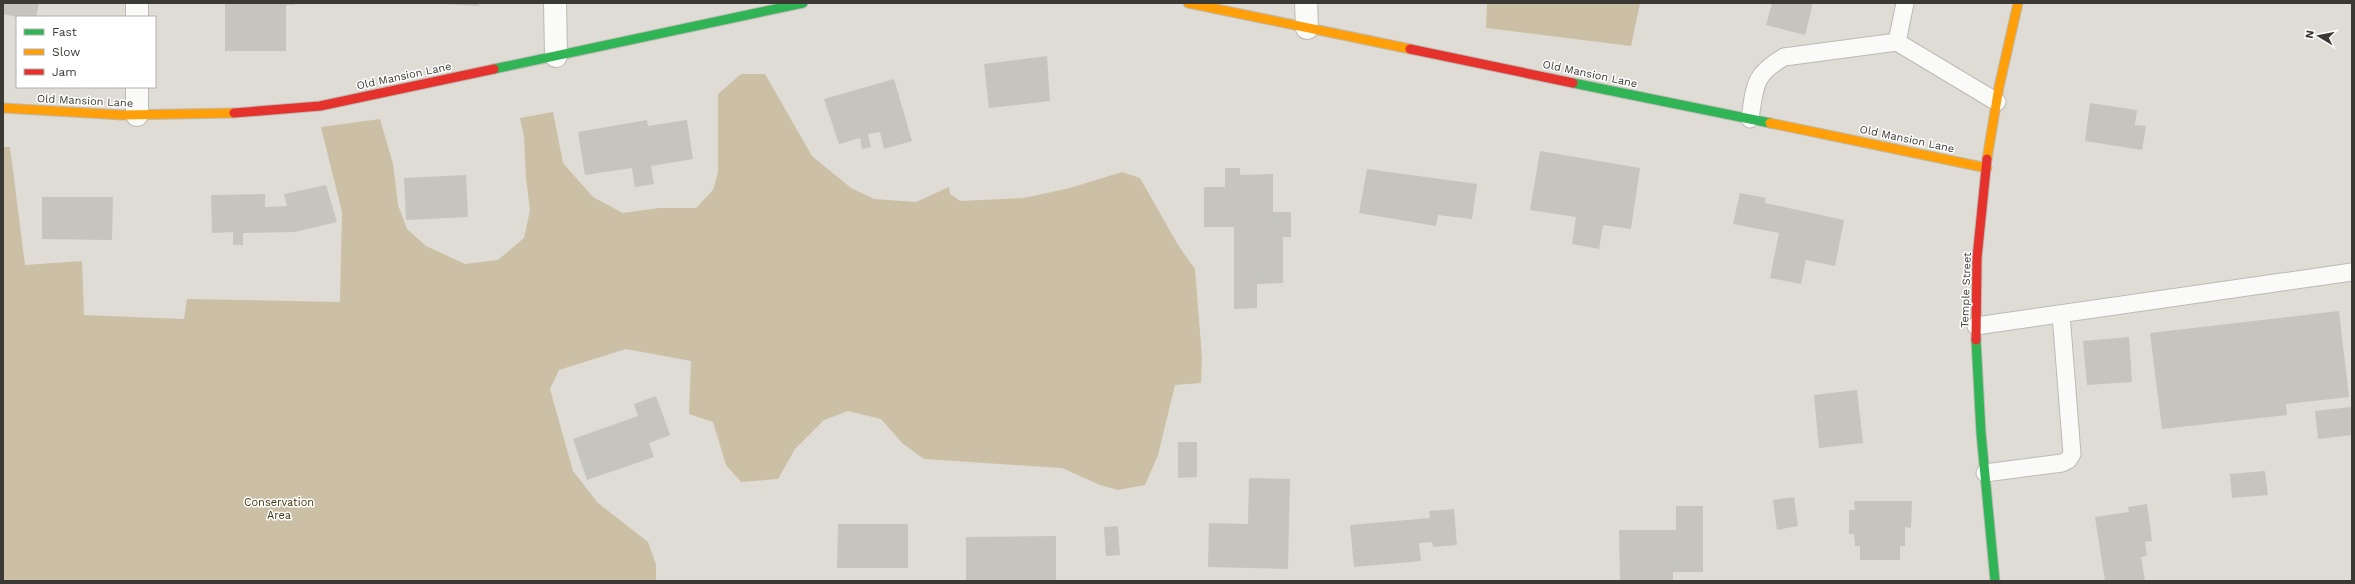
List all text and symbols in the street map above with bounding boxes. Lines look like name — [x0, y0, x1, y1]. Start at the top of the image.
legend — [16, 16, 156, 88]
north arrow — [2299, 16, 2339, 56]
text: Fast — [52, 25, 77, 39]
text: N — [2303, 29, 2317, 39]
text: Slow — [52, 45, 80, 59]
street label: Old Mansion Lane — [1541, 58, 1639, 90]
street label: Old Mansion Lane — [355, 60, 453, 92]
text: Jam — [52, 65, 77, 79]
street label: Old Mansion Lane — [36, 92, 134, 110]
street label: Old Mansion Lane — [1858, 123, 1956, 155]
street label: Temple Street — [1958, 252, 1974, 328]
park label: Conservation Area — [244, 496, 314, 522]

